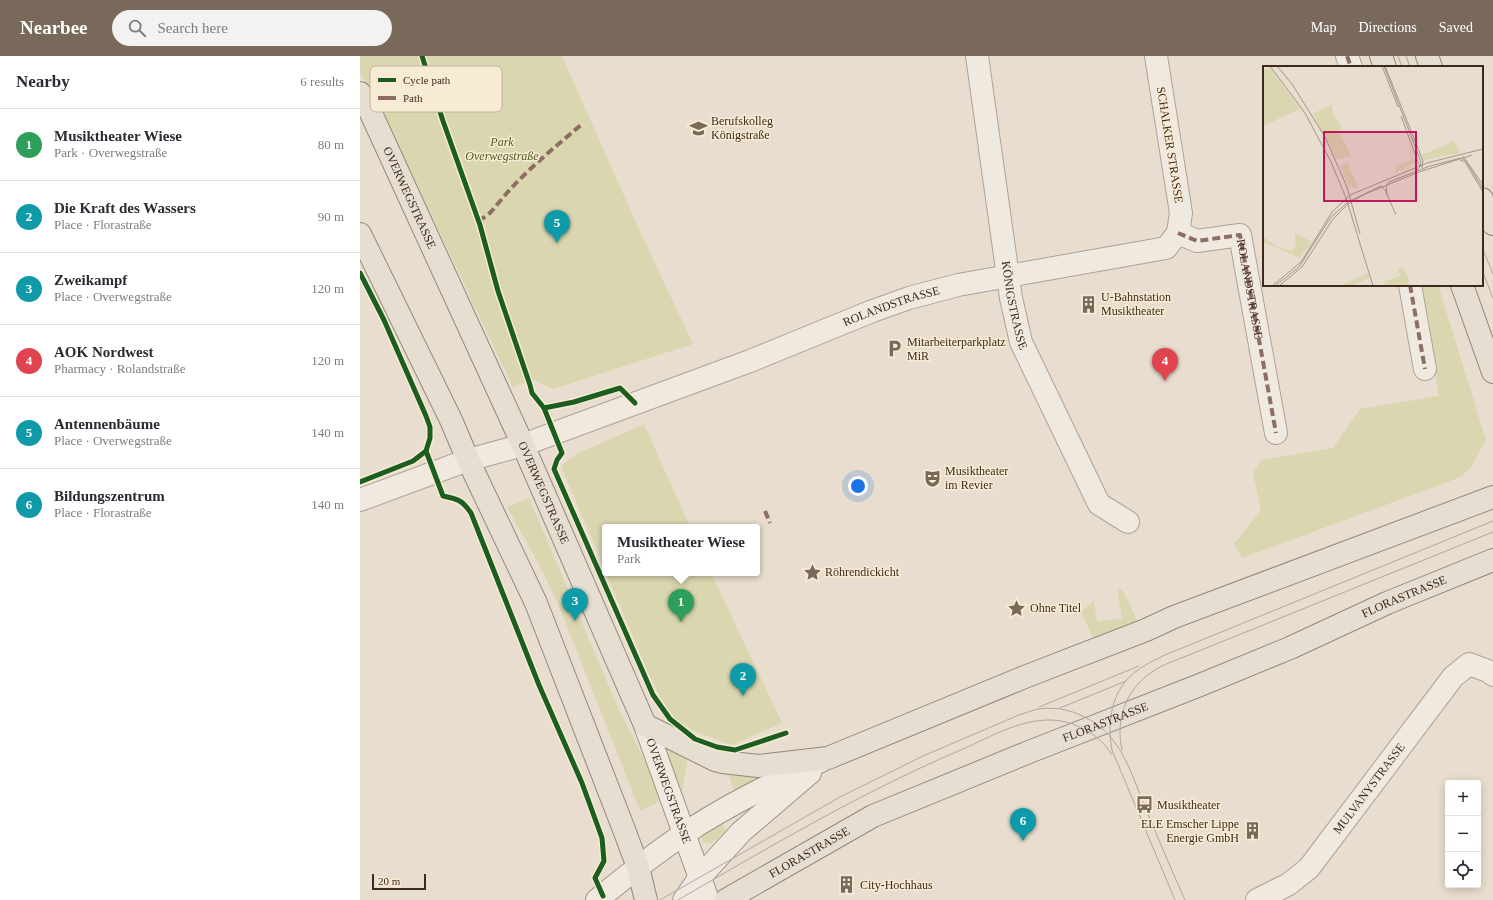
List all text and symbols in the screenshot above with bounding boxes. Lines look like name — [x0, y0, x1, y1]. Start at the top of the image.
search box — [112, 10, 392, 46]
text: Nearbee — [20, 17, 88, 38]
icon: search — [126, 17, 148, 39]
text: Search here — [158, 20, 228, 36]
text: Map — [1311, 20, 1336, 35]
text: Directions — [1358, 20, 1417, 35]
text: Saved — [1439, 20, 1473, 35]
legend — [370, 66, 502, 112]
inset map — [1263, 66, 1483, 286]
text: Nearby — [16, 72, 70, 91]
text: 6 results — [300, 74, 344, 89]
text: Cycle path — [403, 74, 451, 86]
street label: SCHALKER STRASSE — [1154, 86, 1186, 204]
text: Path — [403, 92, 423, 104]
place label: Berufskolleg Königstraße — [711, 114, 773, 142]
school or university icon: Berufskolleg Königstraße — [688, 118, 708, 138]
text: Musiktheater Wiese — [54, 128, 182, 144]
park label: Park Overwegstraße — [465, 135, 539, 163]
text: 1 — [26, 137, 32, 152]
text: 80 m — [318, 137, 344, 152]
street label: OVERWEGSTRASSE — [380, 144, 439, 251]
text: Park · Overwegstraße — [54, 145, 167, 160]
text: Die Kraft des Wassers — [54, 200, 196, 216]
text: 2 — [26, 209, 32, 224]
text: 90 m — [318, 209, 344, 224]
pin: 5 — [544, 210, 570, 243]
text: Place · Florastraße — [54, 217, 151, 232]
street label: ROLANDSTRASSE — [1234, 238, 1266, 340]
street label: KÖNIGSTRASSE — [999, 260, 1031, 352]
text: Zweikampf — [54, 272, 127, 288]
text: 3 — [26, 281, 32, 296]
text: 120 m — [311, 281, 344, 296]
street label: ROLANDSTRASSE — [841, 283, 941, 329]
text: Place · Overwegstraße — [54, 289, 172, 304]
place label: U-Bahnstation Musiktheater — [1101, 290, 1171, 318]
building icon: U-Bahnstation Musiktheater — [1078, 294, 1098, 314]
place label: Mitarbeiterparkplatz MiR — [907, 335, 1006, 363]
parking icon: Mitarbeiterparkplatz MiR — [884, 339, 904, 359]
text: AOK Nordwest — [54, 344, 154, 360]
pin: 4 — [1152, 348, 1178, 381]
text: 4 — [26, 353, 32, 368]
text: 120 m — [311, 353, 344, 368]
text: Pharmacy · Rolandstraße — [54, 361, 185, 376]
text: Antennenbäume — [54, 416, 160, 432]
text: 5 — [26, 425, 32, 440]
text: 140 m — [311, 425, 344, 440]
text: Place · Overwegstraße — [54, 433, 172, 448]
street label: OVERWEGSTRASSE — [515, 439, 572, 546]
place label: Musiktheater im Revier — [945, 464, 1008, 492]
theatre icon: Musiktheater im Revier — [922, 468, 942, 488]
your location — [848, 476, 868, 496]
text: Bildungszentrum — [54, 488, 165, 504]
text: 6 — [26, 497, 32, 512]
text: 140 m — [311, 497, 344, 512]
text: Place · Florastraße — [54, 505, 151, 520]
popup — [602, 524, 760, 576]
text: Musiktheater Wiese — [617, 534, 745, 550]
text: Park — [617, 551, 641, 566]
place icon: Röhrendickicht — [802, 562, 822, 582]
place label: Röhrendickicht — [825, 565, 900, 579]
street label: FLORASTRASSE — [1359, 573, 1449, 621]
pin: 3 — [562, 588, 588, 621]
pin: 1 — [668, 589, 694, 622]
place icon: Ohne Titel — [1007, 598, 1027, 618]
place label: Ohne Titel — [1030, 601, 1082, 615]
pin: 2 — [730, 663, 756, 696]
street label: FLORASTRASSE — [1061, 699, 1150, 745]
street label: OVERWEGSTRASSE — [643, 736, 694, 845]
street label: MULVANYSTRASSE — [1330, 740, 1408, 837]
map controls — [1445, 780, 1481, 888]
button: + — [1445, 780, 1481, 816]
bus stop icon: Musiktheater — [1134, 795, 1154, 815]
place label: Musiktheater — [1157, 798, 1220, 812]
pin: 6 — [1010, 808, 1036, 841]
button: − — [1445, 816, 1481, 852]
place label: ELE Emscher Lippe Energie GmbH — [1141, 817, 1239, 845]
building icon: ELE Emscher Lippe Energie GmbH — [1242, 821, 1262, 841]
street label: FLORASTRASSE — [766, 824, 852, 881]
button: locate — [1445, 852, 1481, 888]
scale bar — [372, 872, 426, 891]
text: 20 m — [378, 875, 400, 887]
building icon: City-Hochhaus — [837, 875, 857, 895]
place label: City-Hochhaus — [860, 878, 933, 892]

